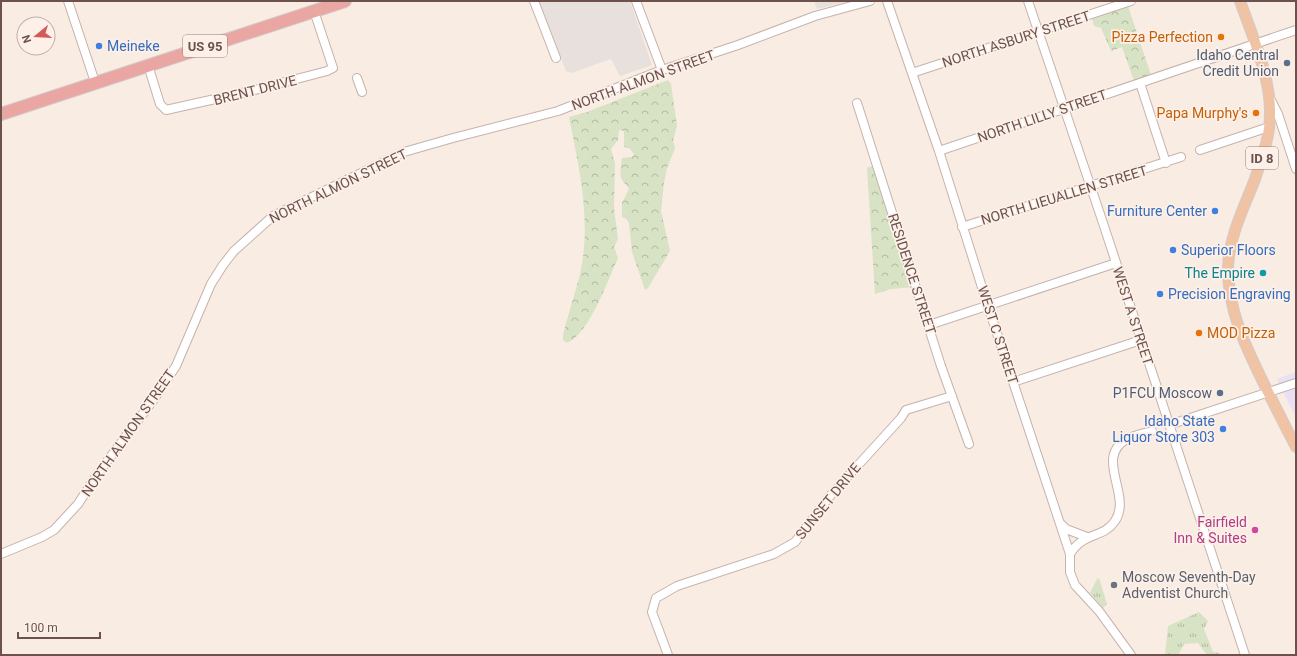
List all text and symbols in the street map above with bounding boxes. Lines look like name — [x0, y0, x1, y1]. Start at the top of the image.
street label: NORTH ASBURY STREET — [940, 7, 1093, 71]
north arrow — [16, 16, 56, 56]
place label: Pizza Perfection — [1112, 29, 1213, 45]
marker: Pizza Perfection — [1216, 32, 1226, 42]
text: N — [20, 33, 34, 45]
road number: US 95 — [183, 35, 227, 57]
place label: Meineke — [107, 38, 160, 54]
marker: Meineke — [94, 41, 104, 51]
street label: NORTH ALMON STREET — [569, 46, 717, 113]
place label: Idaho Central Credit Union — [1196, 47, 1279, 79]
marker: Idaho Central Credit Union — [1282, 58, 1292, 68]
street label: BRENT DRIVE — [212, 72, 298, 108]
street label: NORTH LILLY STREET — [975, 86, 1109, 146]
place label: Papa Murphy's — [1157, 105, 1248, 121]
marker: Papa Murphy's — [1251, 108, 1261, 118]
street label: NORTH ALMON STREET — [267, 145, 410, 226]
road number: ID 8 — [1246, 147, 1278, 169]
street label: NORTH LIEUALLEN STREET — [979, 162, 1150, 228]
place label: Furniture Center — [1107, 203, 1207, 219]
marker: Furniture Center — [1210, 206, 1220, 216]
street label: RESIDENCE STREET — [885, 212, 939, 337]
place label: Superior Floors — [1181, 242, 1276, 258]
marker: Superior Floors — [1168, 245, 1178, 255]
street label: WEST A STREET — [1110, 265, 1157, 368]
place label: The Empire — [1185, 265, 1255, 281]
marker: The Empire — [1258, 268, 1268, 278]
street label: WEST C STREET — [975, 284, 1022, 387]
place label: Precision Engraving — [1168, 286, 1291, 302]
marker: Precision Engraving — [1155, 289, 1165, 299]
place label: MOD Pizza — [1207, 325, 1275, 341]
marker: MOD Pizza — [1194, 328, 1204, 338]
street label: NORTH ALMON STREET — [78, 366, 178, 500]
place label: P1FCU Moscow — [1113, 385, 1212, 401]
marker: P1FCU Moscow — [1215, 388, 1225, 398]
place label: Idaho State Liquor Store 303 — [1112, 413, 1215, 445]
marker: Idaho State Liquor Store 303 — [1218, 424, 1228, 434]
street label: SUNSET DRIVE — [792, 459, 864, 542]
place label: Fairfield Inn & Suites — [1173, 514, 1247, 546]
marker: Fairfield Inn & Suites — [1250, 525, 1260, 535]
place label: Moscow Seventh-Day Adventist Church — [1122, 569, 1256, 601]
marker: Moscow Seventh-Day Adventist Church — [1109, 580, 1119, 590]
scale bar — [18, 614, 100, 640]
text: 100 m — [24, 621, 58, 635]

